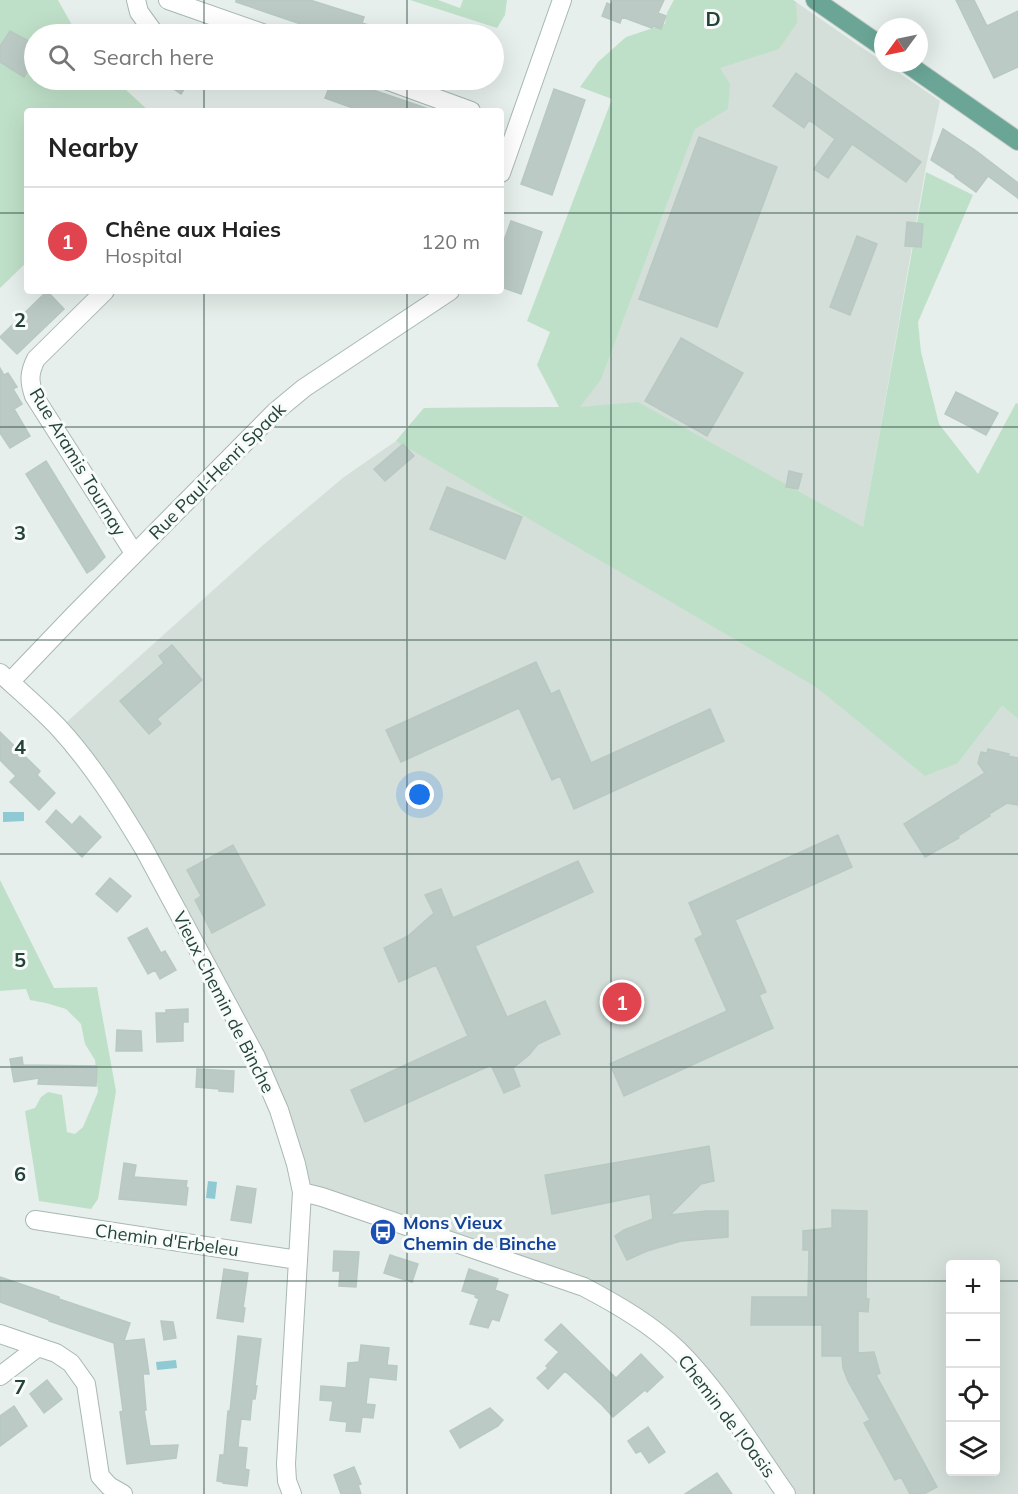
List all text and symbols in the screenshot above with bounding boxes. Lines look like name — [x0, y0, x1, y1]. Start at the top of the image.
text: D — [705, 6, 721, 31]
north arrow — [874, 18, 928, 72]
search box — [24, 24, 504, 90]
icon: search — [45, 41, 78, 74]
text: Search here — [93, 43, 214, 71]
text: Nearby — [48, 131, 138, 164]
text: Chêne aux Haies — [105, 215, 281, 243]
text: 1 — [62, 229, 74, 254]
text: 120 m — [421, 229, 480, 254]
text: Hospital — [105, 243, 182, 268]
text: 2 — [14, 307, 26, 332]
street label: Rue Aramis Tournay — [25, 384, 132, 541]
street label: Rue Paul-Henri Spaak — [144, 397, 291, 544]
text: 3 — [14, 520, 26, 545]
text: 4 — [14, 734, 26, 759]
your location — [405, 780, 434, 809]
street label: Vieux Chemin de Binche — [168, 907, 280, 1097]
text: 5 — [14, 947, 26, 972]
pin: 1 — [602, 980, 642, 1024]
text: 6 — [14, 1161, 26, 1186]
place label: Mons Vieux Chemin de Binche — [403, 1211, 557, 1255]
bus stop icon: Mons Vieux Chemin de Binche — [368, 1217, 398, 1247]
street label: Chemin d'Erbeleu — [94, 1219, 240, 1261]
map controls — [946, 1260, 1000, 1476]
button: + — [946, 1260, 1000, 1314]
button: − — [946, 1314, 1000, 1368]
street label: Chemin de l'Oasis — [673, 1350, 781, 1482]
button: locate — [946, 1368, 1000, 1422]
text: 7 — [14, 1374, 26, 1399]
button: layers — [946, 1422, 1000, 1476]

